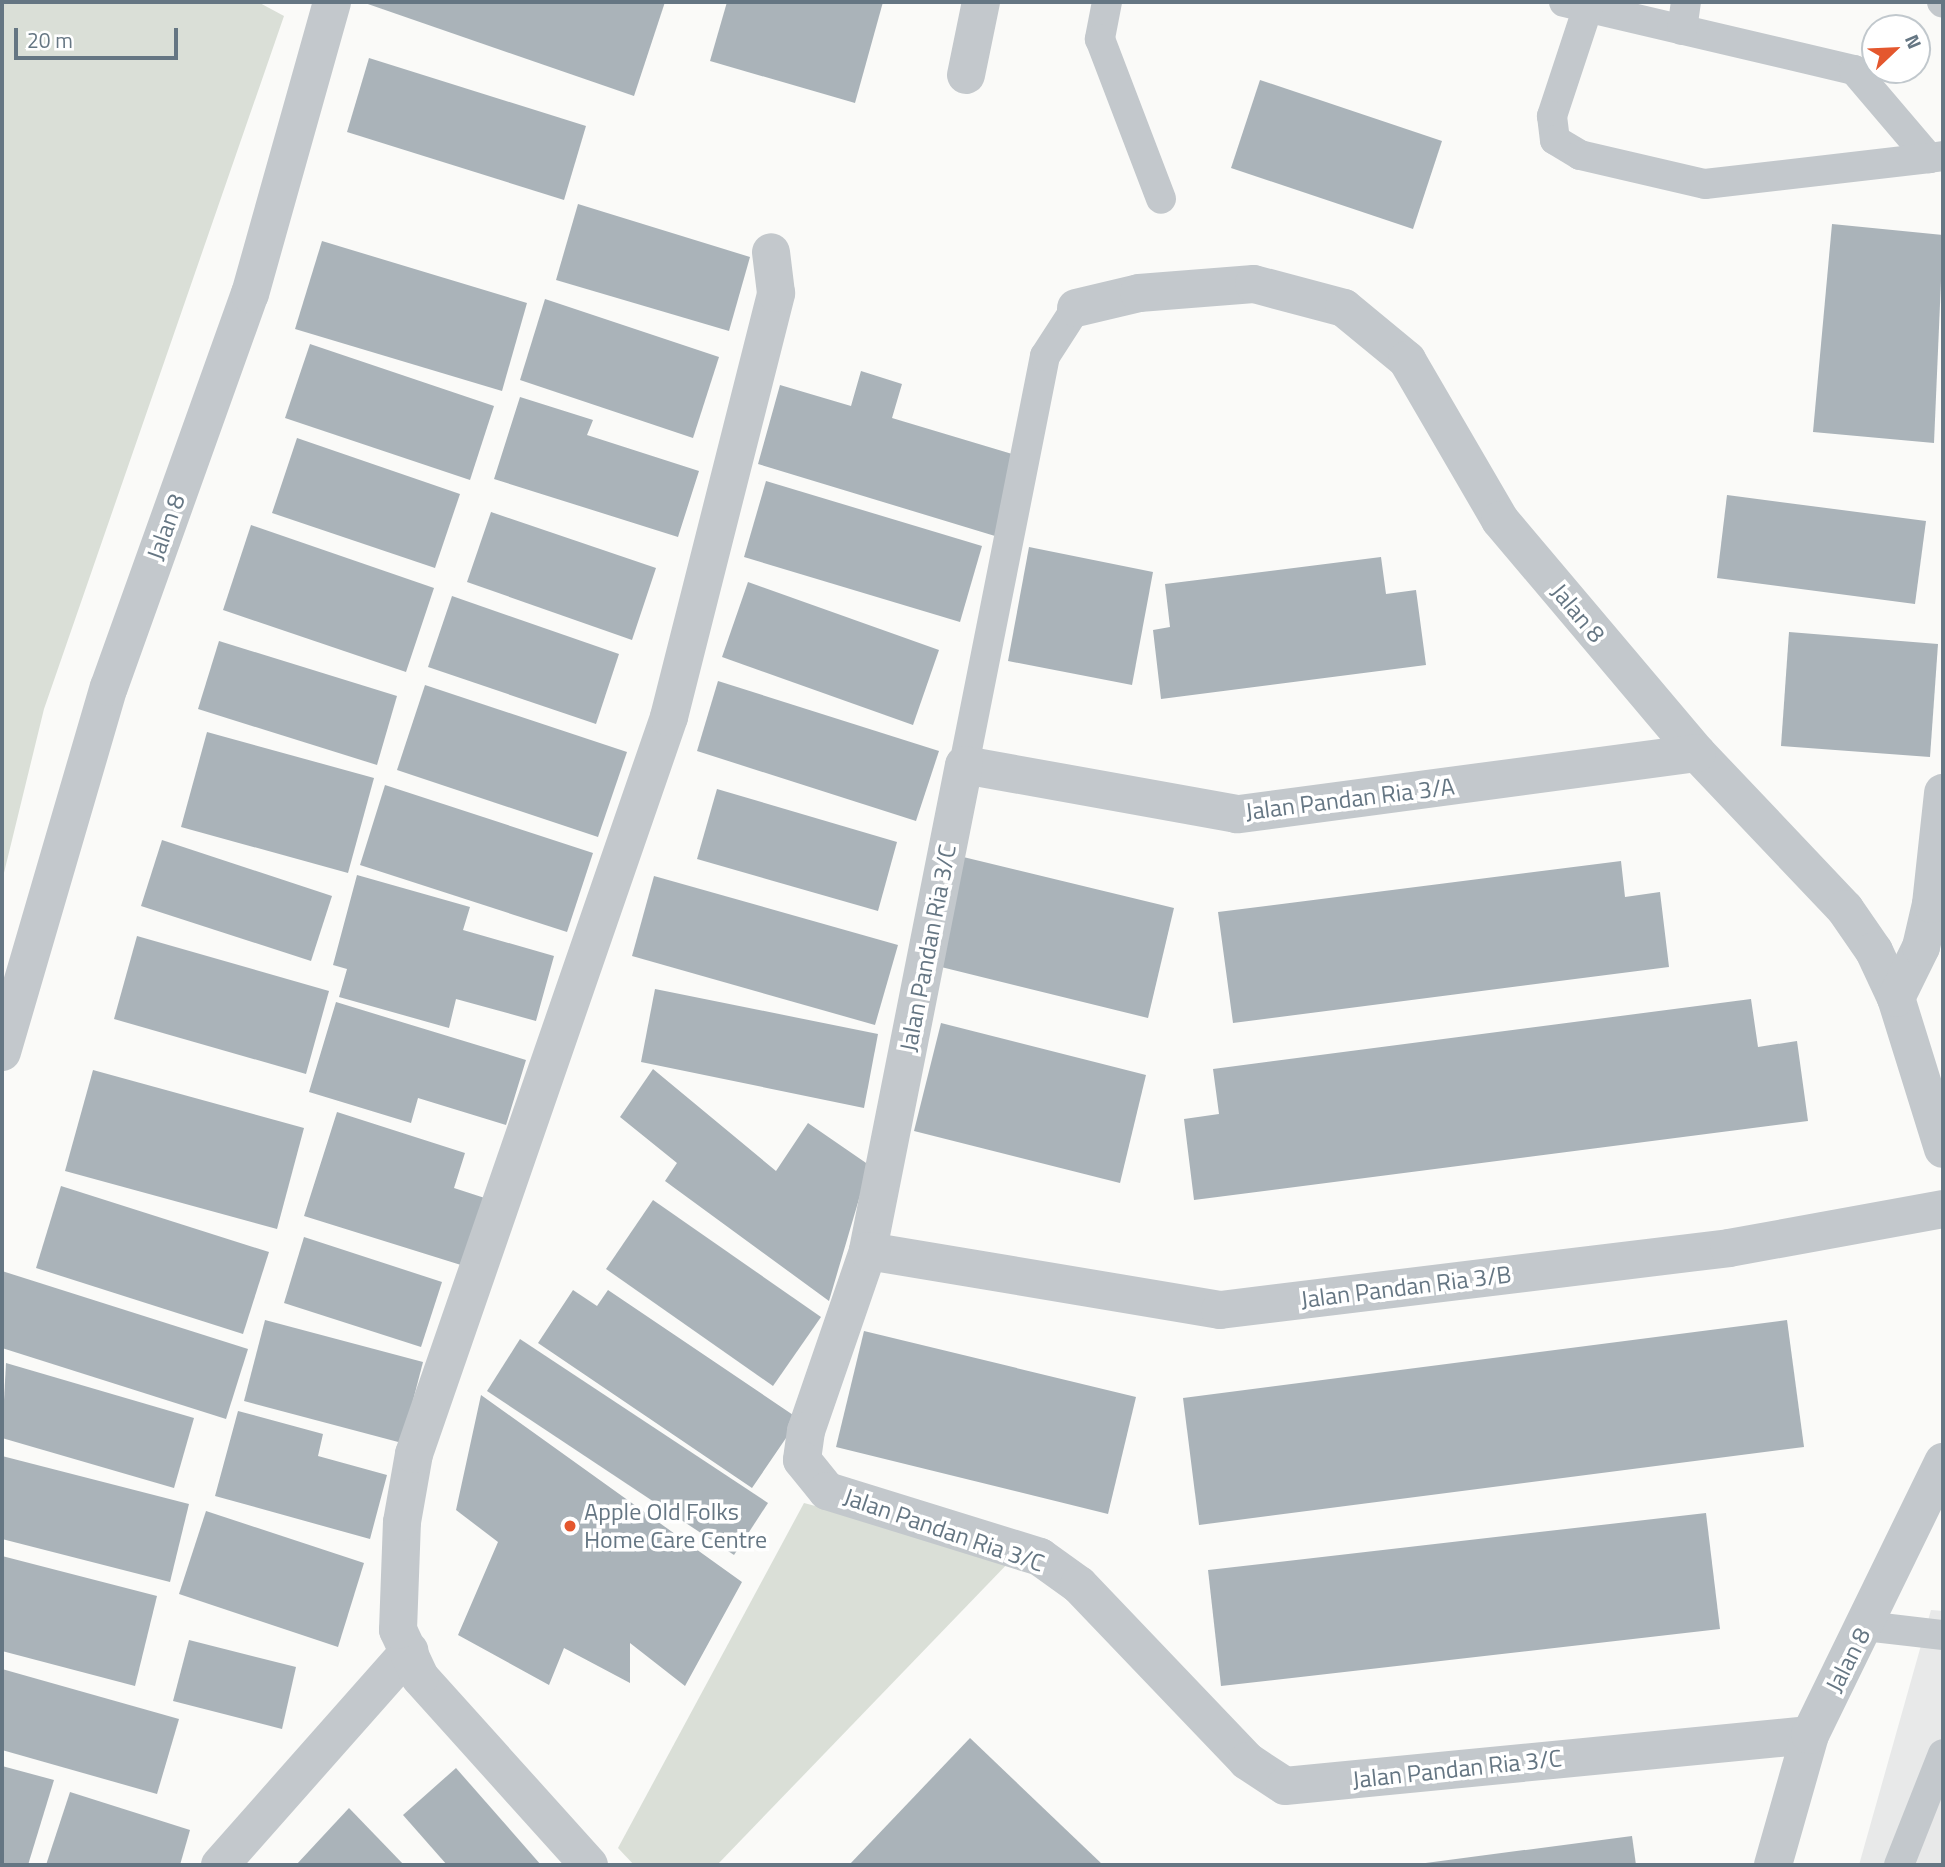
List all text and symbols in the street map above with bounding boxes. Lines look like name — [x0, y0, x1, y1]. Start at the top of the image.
scale bar — [18, 14, 182, 58]
north arrow — [1861, 14, 1931, 84]
text: 20 m — [27, 24, 73, 56]
text: N — [1898, 30, 1930, 53]
street label: Jalan 8 — [141, 490, 191, 564]
street label: Jalan 8 — [1545, 578, 1611, 648]
street label: Jalan Pandan Ria 3/A — [1244, 772, 1456, 826]
street label: Jalan Pandan Ria 3/C — [894, 842, 962, 1054]
street label: Jalan Pandan Ria 3/B — [1299, 1260, 1513, 1314]
street label: Jalan Pandan Ria 3/C — [840, 1482, 1048, 1578]
place label: Apple Old Folks Home Care Centre — [584, 1498, 767, 1554]
marker: Apple Old Folks Home Care Centre — [562, 1518, 578, 1534]
street label: Jalan 8 — [1820, 1623, 1876, 1697]
street label: Jalan Pandan Ria 3/C — [1351, 1744, 1563, 1794]

